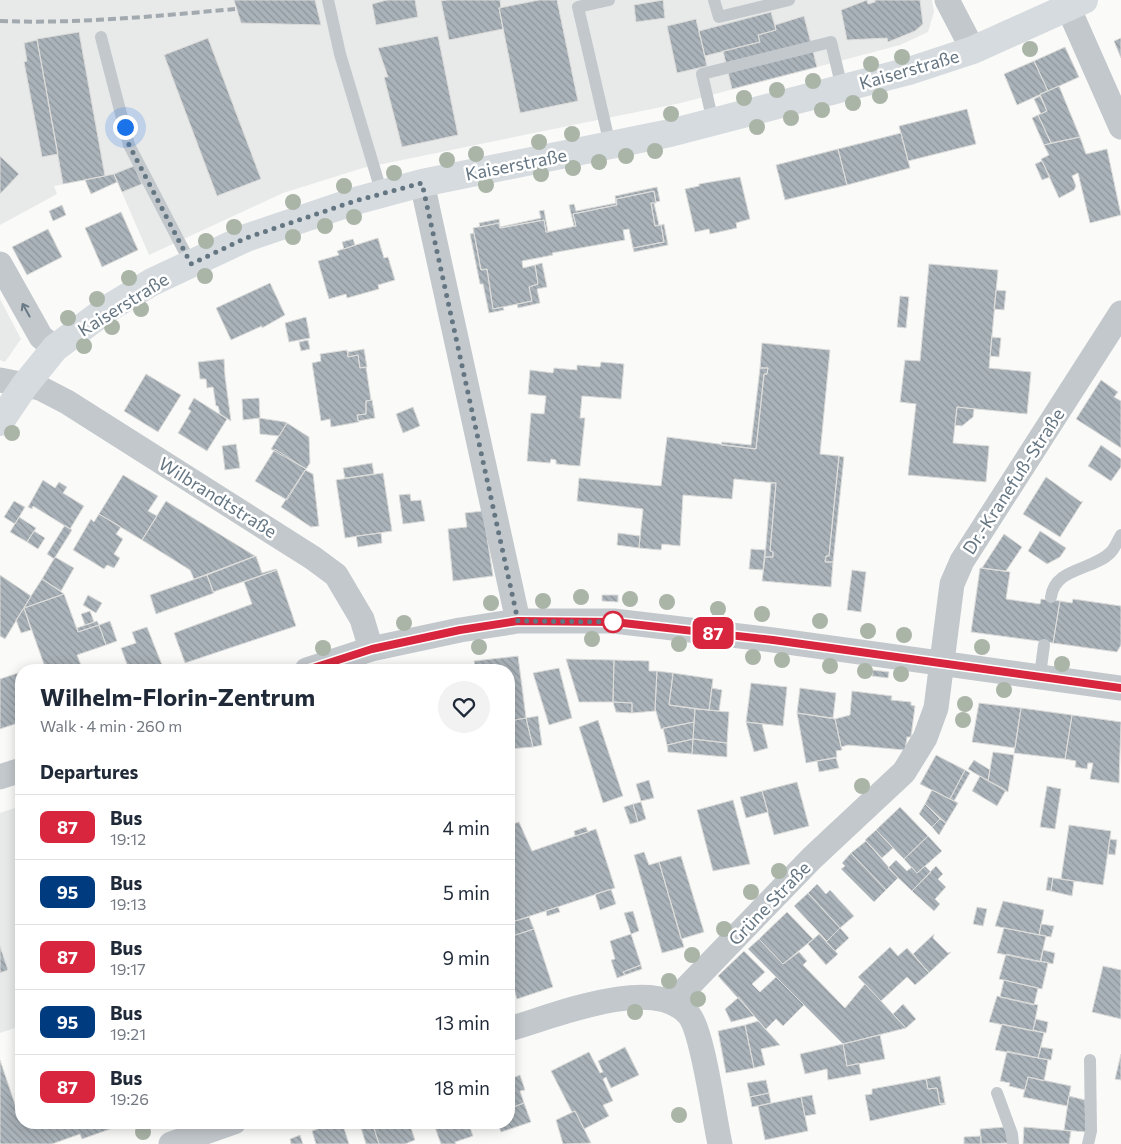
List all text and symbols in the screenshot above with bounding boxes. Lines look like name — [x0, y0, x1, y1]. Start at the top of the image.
street label: Kaiserstraße — [856, 44, 962, 94]
your location — [113, 115, 138, 140]
street label: Kaiserstraße — [463, 143, 569, 185]
street label: Kaiserstraße — [73, 267, 173, 341]
one-way arrow — [20, 304, 30, 318]
street label: Dr.-Kranefuß-Straße — [958, 404, 1068, 558]
street label: Wilbrandtstraße — [155, 452, 281, 542]
unlabelled marker — [602, 611, 624, 633]
line badge: 87 — [690, 617, 736, 649]
text: 87 — [703, 622, 723, 644]
button: heart — [438, 681, 490, 733]
text: Wilhelm-Florin-Zentrum — [40, 682, 315, 711]
text: Walk · 4 min · 260 m — [40, 716, 182, 735]
text: Departures — [40, 760, 138, 783]
text: Bus — [110, 806, 142, 829]
text: 87 — [57, 816, 78, 838]
text: 4 min — [443, 816, 490, 839]
text: 19:12 — [110, 829, 146, 848]
street label: Grüne Straße — [723, 856, 815, 950]
text: Bus — [110, 871, 142, 894]
text: 95 — [57, 881, 78, 903]
text: 5 min — [443, 881, 490, 904]
text: 19:13 — [110, 894, 146, 913]
text: Bus — [110, 936, 142, 959]
text: 87 — [57, 946, 78, 968]
text: 9 min — [442, 946, 490, 969]
text: 19:17 — [110, 959, 146, 978]
text: Bus — [110, 1001, 142, 1024]
text: 95 — [57, 1011, 78, 1033]
text: 13 min — [435, 1011, 490, 1034]
text: 19:21 — [110, 1024, 146, 1043]
text: Bus — [110, 1066, 142, 1089]
text: 87 — [57, 1076, 78, 1098]
text: 18 min — [434, 1076, 490, 1099]
text: 19:26 — [110, 1089, 149, 1108]

